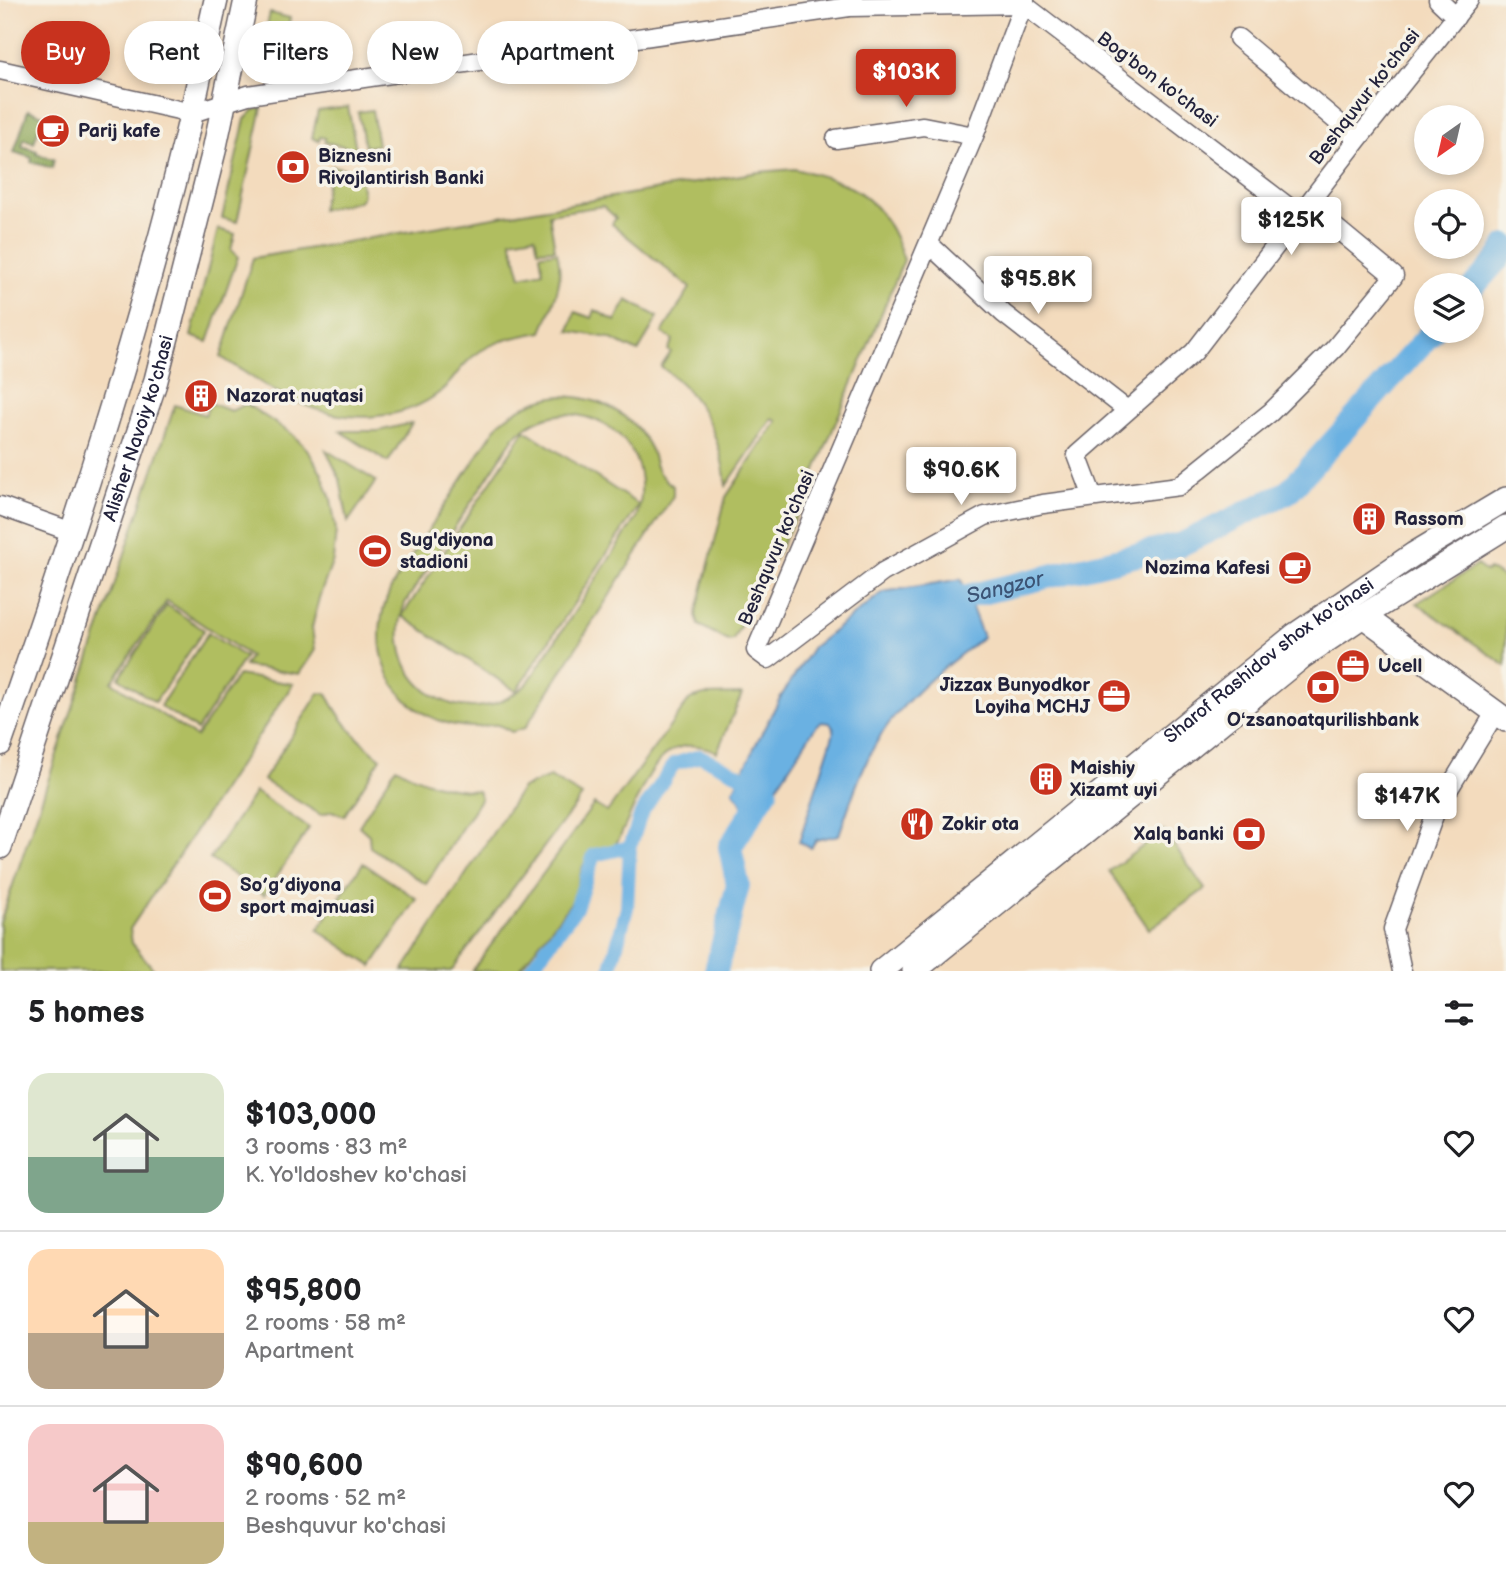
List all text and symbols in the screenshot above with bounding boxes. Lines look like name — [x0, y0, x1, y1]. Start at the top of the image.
chip: Buy — [21, 21, 110, 84]
chip: Rent — [124, 21, 224, 84]
chip: Filters — [238, 21, 353, 84]
chip: New — [367, 21, 463, 84]
chip: Apartment — [477, 21, 638, 84]
street label: Beshquvur ko'chasi — [1305, 24, 1425, 170]
street label: Bog'bon ko'chasi — [1092, 27, 1222, 133]
pin: $103K — [857, 50, 955, 109]
text: $103K — [872, 58, 940, 86]
north arrow — [1414, 105, 1484, 175]
map controls — [1414, 105, 1484, 343]
cafe icon: Parij kafe — [34, 112, 72, 150]
place label: Parij kafe — [78, 120, 160, 143]
place label: Biznesni Rivojlantirish Banki — [318, 145, 484, 190]
bank icon: Biznesni Rivojlantirish Banki — [274, 148, 312, 186]
button: locate — [1414, 189, 1484, 259]
pin: $125K — [1242, 198, 1340, 257]
text: $125K — [1257, 206, 1325, 234]
pin: $95.8K — [981, 256, 1095, 316]
text: $95.8K — [1000, 265, 1076, 293]
button: layers — [1414, 273, 1484, 343]
street label: Alisher Navoiy ko'chasi — [98, 333, 178, 524]
building icon: Nazorat nuqtasi — [182, 377, 220, 415]
place label: Nazorat nuqtasi — [226, 385, 364, 408]
pin: $90.6K — [904, 448, 1018, 507]
text: $90.6K — [922, 456, 1000, 484]
street label: Beshquvur ko'chasi — [734, 467, 820, 629]
building icon: Rassom — [1350, 500, 1388, 538]
place label: Rassom — [1394, 508, 1464, 531]
place label: Sug'diyona stadioni — [400, 529, 494, 574]
sports icon: Sug'diyona stadioni — [356, 532, 394, 570]
cafe icon: Nozima Kafesi — [1276, 549, 1314, 587]
place label: Nozima Kafesi — [1144, 557, 1270, 580]
water label: Sangzor — [964, 565, 1047, 609]
street label: Sharof Rashidov shox ko'chasi — [1159, 573, 1378, 748]
office icon: Ucell — [1334, 647, 1372, 685]
place label: Ucell — [1378, 655, 1422, 678]
bank icon: Oʻzsanoatqurilishbank — [1304, 668, 1342, 706]
place label: Jizzax Bunyodkor Loyiha MCHJ — [940, 674, 1091, 719]
office icon: Jizzax Bunyodkor Loyiha MCHJ — [1095, 677, 1133, 715]
place label: Oʻzsanoatqurilishbank — [1227, 709, 1419, 732]
place label: Maishiy Xizamt uyi — [1070, 757, 1157, 802]
building icon: Maishiy Xizamt uyi — [1027, 760, 1065, 798]
pin: $147K — [1358, 774, 1456, 833]
text: $147K — [1374, 782, 1440, 810]
restaurant icon: Zokir ota — [898, 805, 936, 843]
place label: Zokir ota — [942, 813, 1019, 836]
bank icon: Xalq banki — [1230, 815, 1268, 853]
place label: Xalq banki — [1134, 823, 1224, 846]
place label: So’g’diyona sport majmuasi — [240, 874, 374, 919]
sports icon: So’g’diyona sport majmuasi — [196, 877, 234, 915]
icon: filters — [1440, 994, 1478, 1032]
text: 5 homes — [28, 995, 145, 1031]
text: $103,000 — [245, 1097, 376, 1133]
icon: home — [84, 1101, 168, 1185]
icon: heart — [1440, 1124, 1478, 1162]
text: 3 rooms · 83 m² — [245, 1133, 407, 1161]
text: K. Yo'ldoshev ko'chasi — [245, 1161, 467, 1189]
text: $95,800 — [245, 1273, 362, 1309]
icon: home — [84, 1277, 168, 1361]
icon: heart — [1440, 1300, 1478, 1338]
text: 2 rooms · 58 m² — [245, 1309, 406, 1337]
text: Apartment — [245, 1337, 354, 1365]
text: $90,600 — [245, 1448, 363, 1484]
icon: home — [84, 1452, 168, 1536]
icon: heart — [1440, 1475, 1478, 1513]
text: 2 rooms · 52 m² — [245, 1484, 406, 1512]
text: Beshquvur ko'chasi — [245, 1512, 446, 1540]

